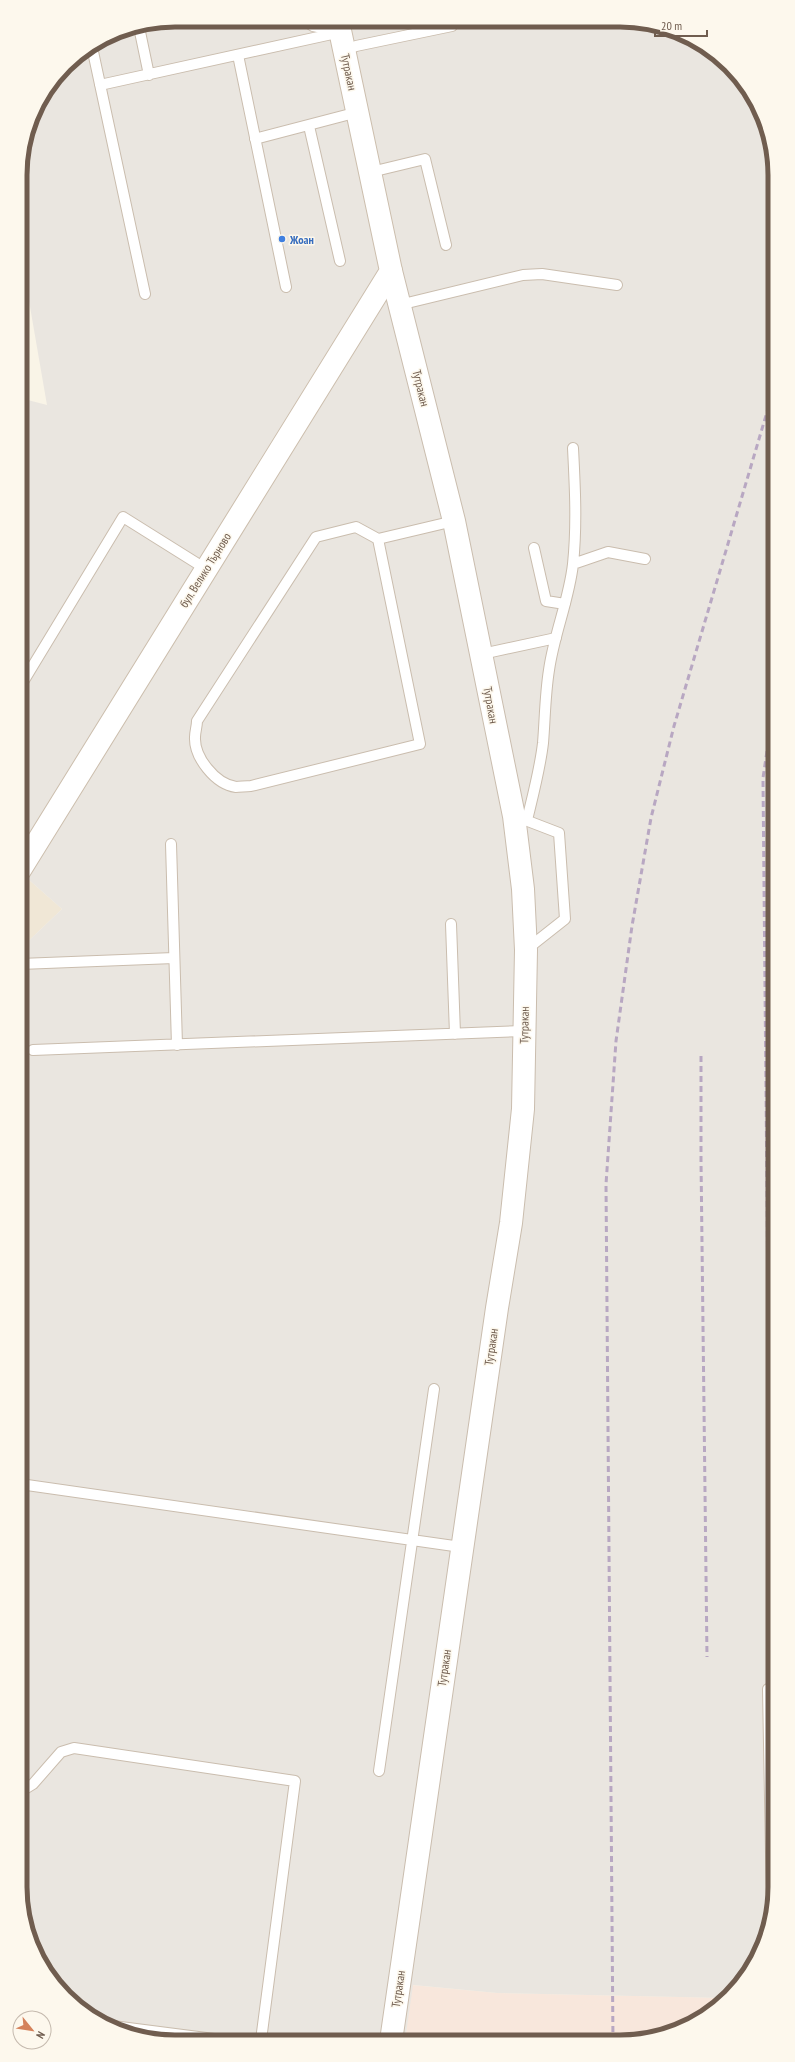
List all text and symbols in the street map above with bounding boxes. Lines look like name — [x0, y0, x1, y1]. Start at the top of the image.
scale bar — [655, 12, 707, 38]
text: 20 m — [661, 18, 682, 33]
street label: Тутракан — [338, 52, 360, 92]
place label: Жоан — [289, 232, 314, 247]
marker: Жоан — [277, 234, 287, 244]
street label: Тутракан — [409, 368, 433, 408]
street label: бул. Велико Търново — [176, 530, 234, 610]
street label: Тутракан — [480, 685, 502, 725]
street label: Тутракан — [516, 1006, 532, 1044]
street label: Тутракан — [481, 1328, 501, 1366]
street label: Тутракан — [434, 1649, 454, 1687]
street label: Тутракан — [388, 1970, 408, 2008]
north arrow — [12, 2010, 52, 2050]
text: N — [33, 2029, 48, 2041]

